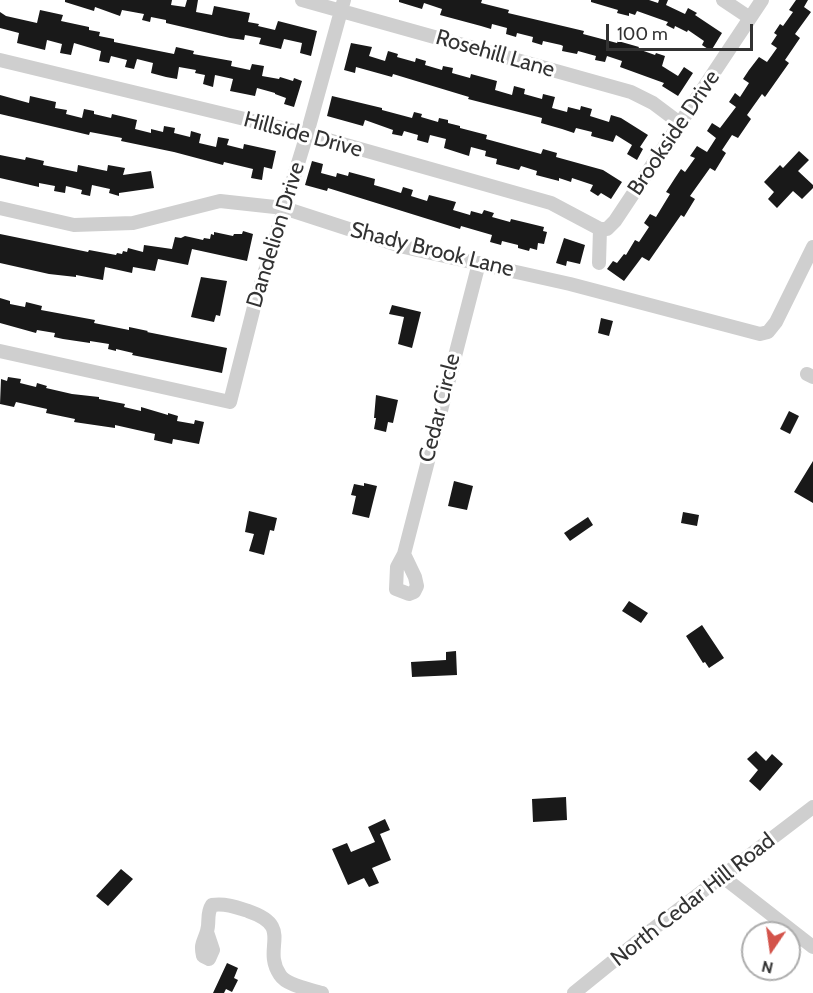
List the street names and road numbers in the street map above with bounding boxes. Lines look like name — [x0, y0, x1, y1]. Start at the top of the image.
street label: Rosehill Lane — [433, 24, 557, 84]
street label: Brookside Drive — [622, 65, 726, 201]
street label: Hillside Drive — [241, 106, 365, 164]
street label: Dandelion Drive — [241, 159, 311, 311]
street label: Shady Brook Lane — [348, 217, 516, 283]
street label: Cedar Circle — [414, 351, 466, 465]
street label: North Cedar Hill Road — [606, 828, 780, 972]

